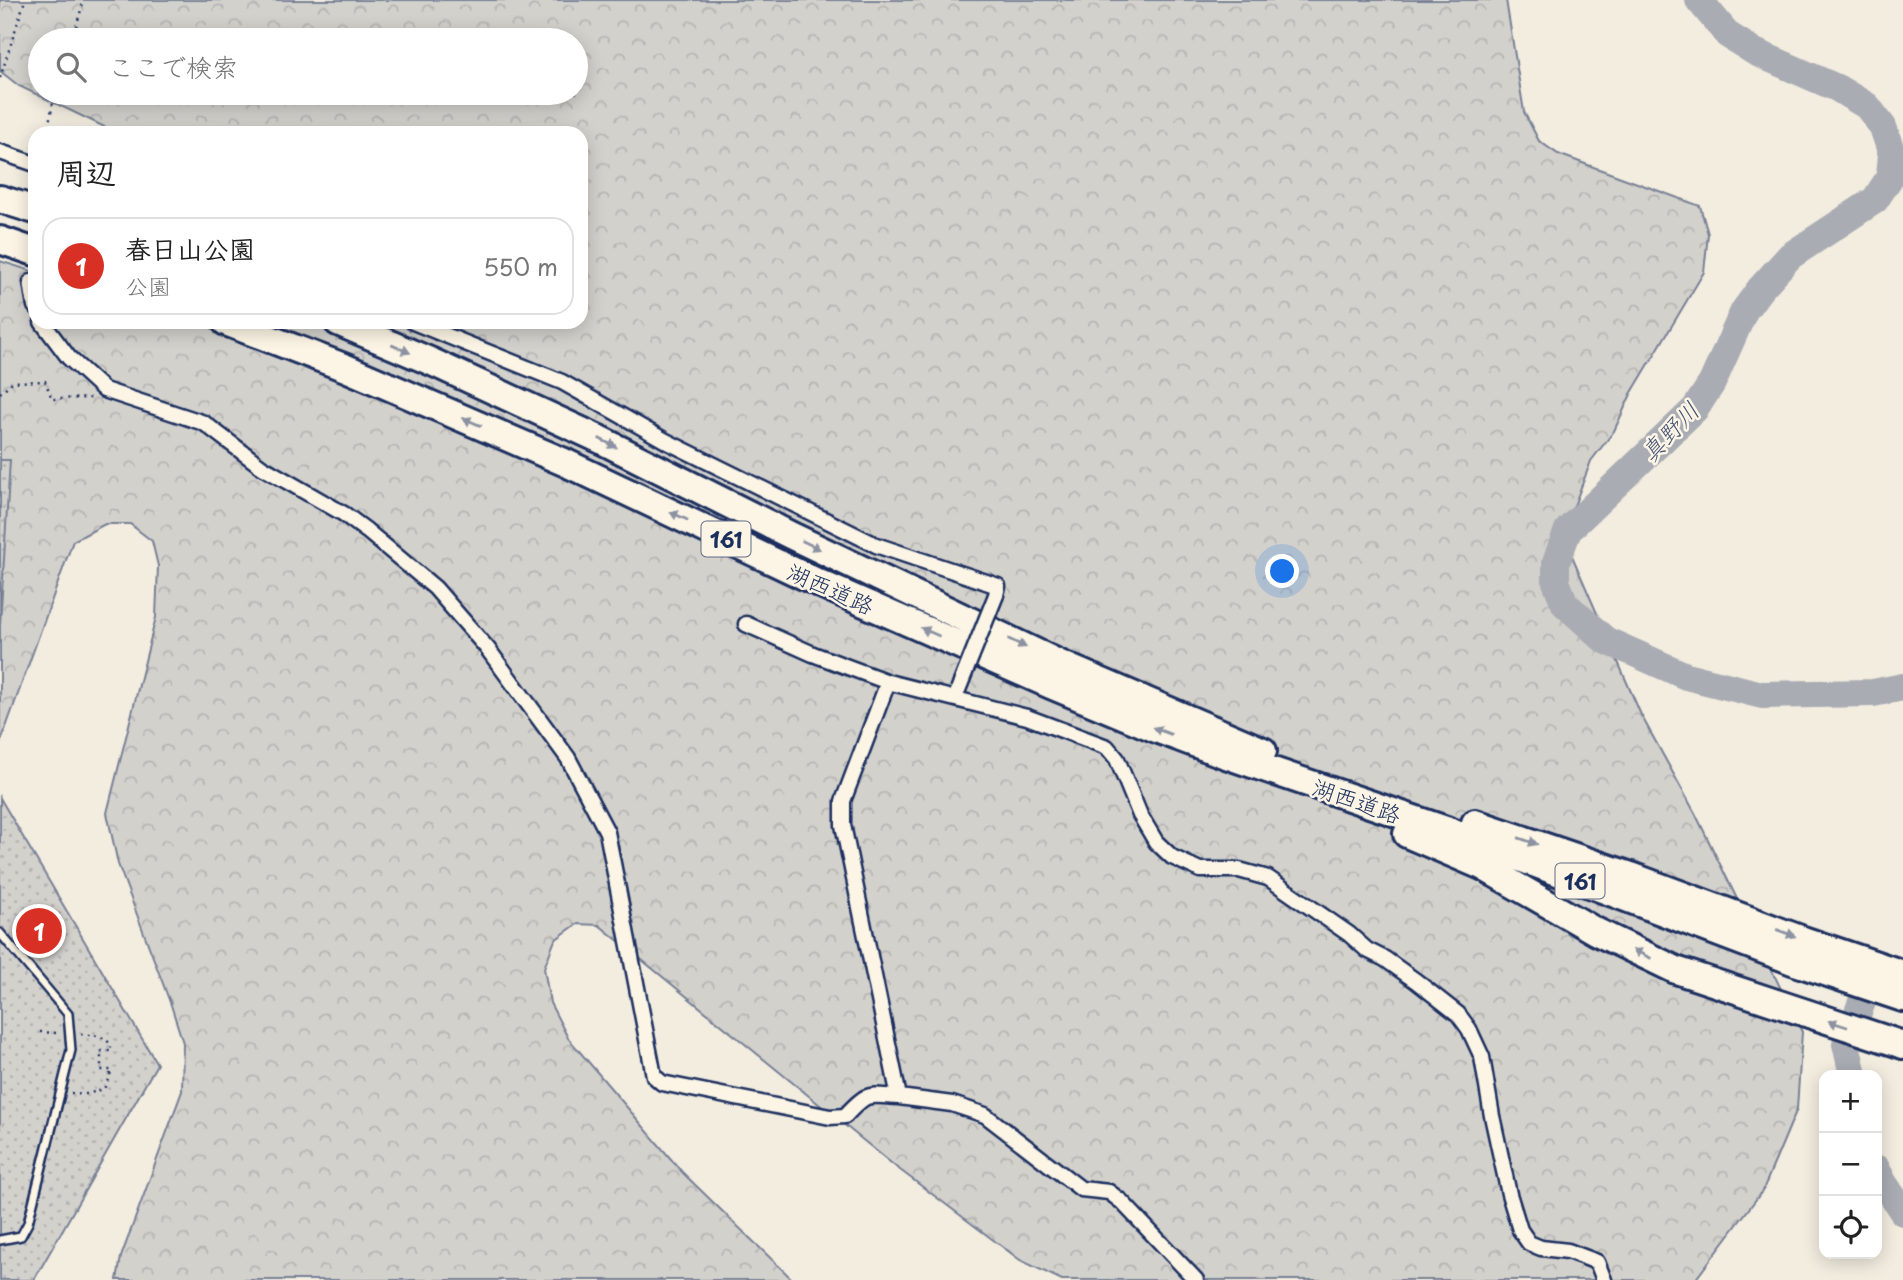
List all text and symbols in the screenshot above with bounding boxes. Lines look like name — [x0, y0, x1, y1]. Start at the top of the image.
search box — [28, 28, 588, 105]
text: ここで検索 — [108, 47, 238, 86]
icon: search — [52, 48, 90, 86]
text: 周辺 — [56, 149, 116, 194]
text: 春日山公園 — [125, 229, 255, 268]
text: 1 — [76, 249, 87, 284]
text: 550 m — [483, 249, 558, 284]
text: 公園 — [125, 268, 171, 303]
one-way arrow — [391, 343, 412, 354]
water label: 真野川 — [1631, 393, 1707, 469]
one-way arrow — [462, 416, 482, 428]
one-way arrow — [598, 438, 618, 449]
one-way arrow — [669, 511, 689, 522]
road number: 161 — [702, 522, 750, 556]
one-way arrow — [801, 539, 821, 551]
street label: 湖西道路 — [782, 553, 880, 623]
your location — [1265, 554, 1299, 588]
one-way arrow — [920, 626, 940, 638]
one-way arrow — [1007, 637, 1027, 649]
one-way arrow — [1152, 725, 1173, 736]
street label: 湖西道路 — [1308, 768, 1406, 832]
one-way arrow — [1518, 836, 1539, 847]
road number: 161 — [1556, 864, 1604, 898]
pin: 1 — [16, 905, 62, 957]
one-way arrow — [1775, 928, 1796, 939]
one-way arrow — [1632, 949, 1652, 960]
one-way arrow — [1827, 1018, 1848, 1029]
map controls — [1819, 1070, 1882, 1259]
button: + — [1819, 1070, 1882, 1133]
button: − — [1819, 1133, 1882, 1196]
button: locate — [1819, 1196, 1882, 1259]

